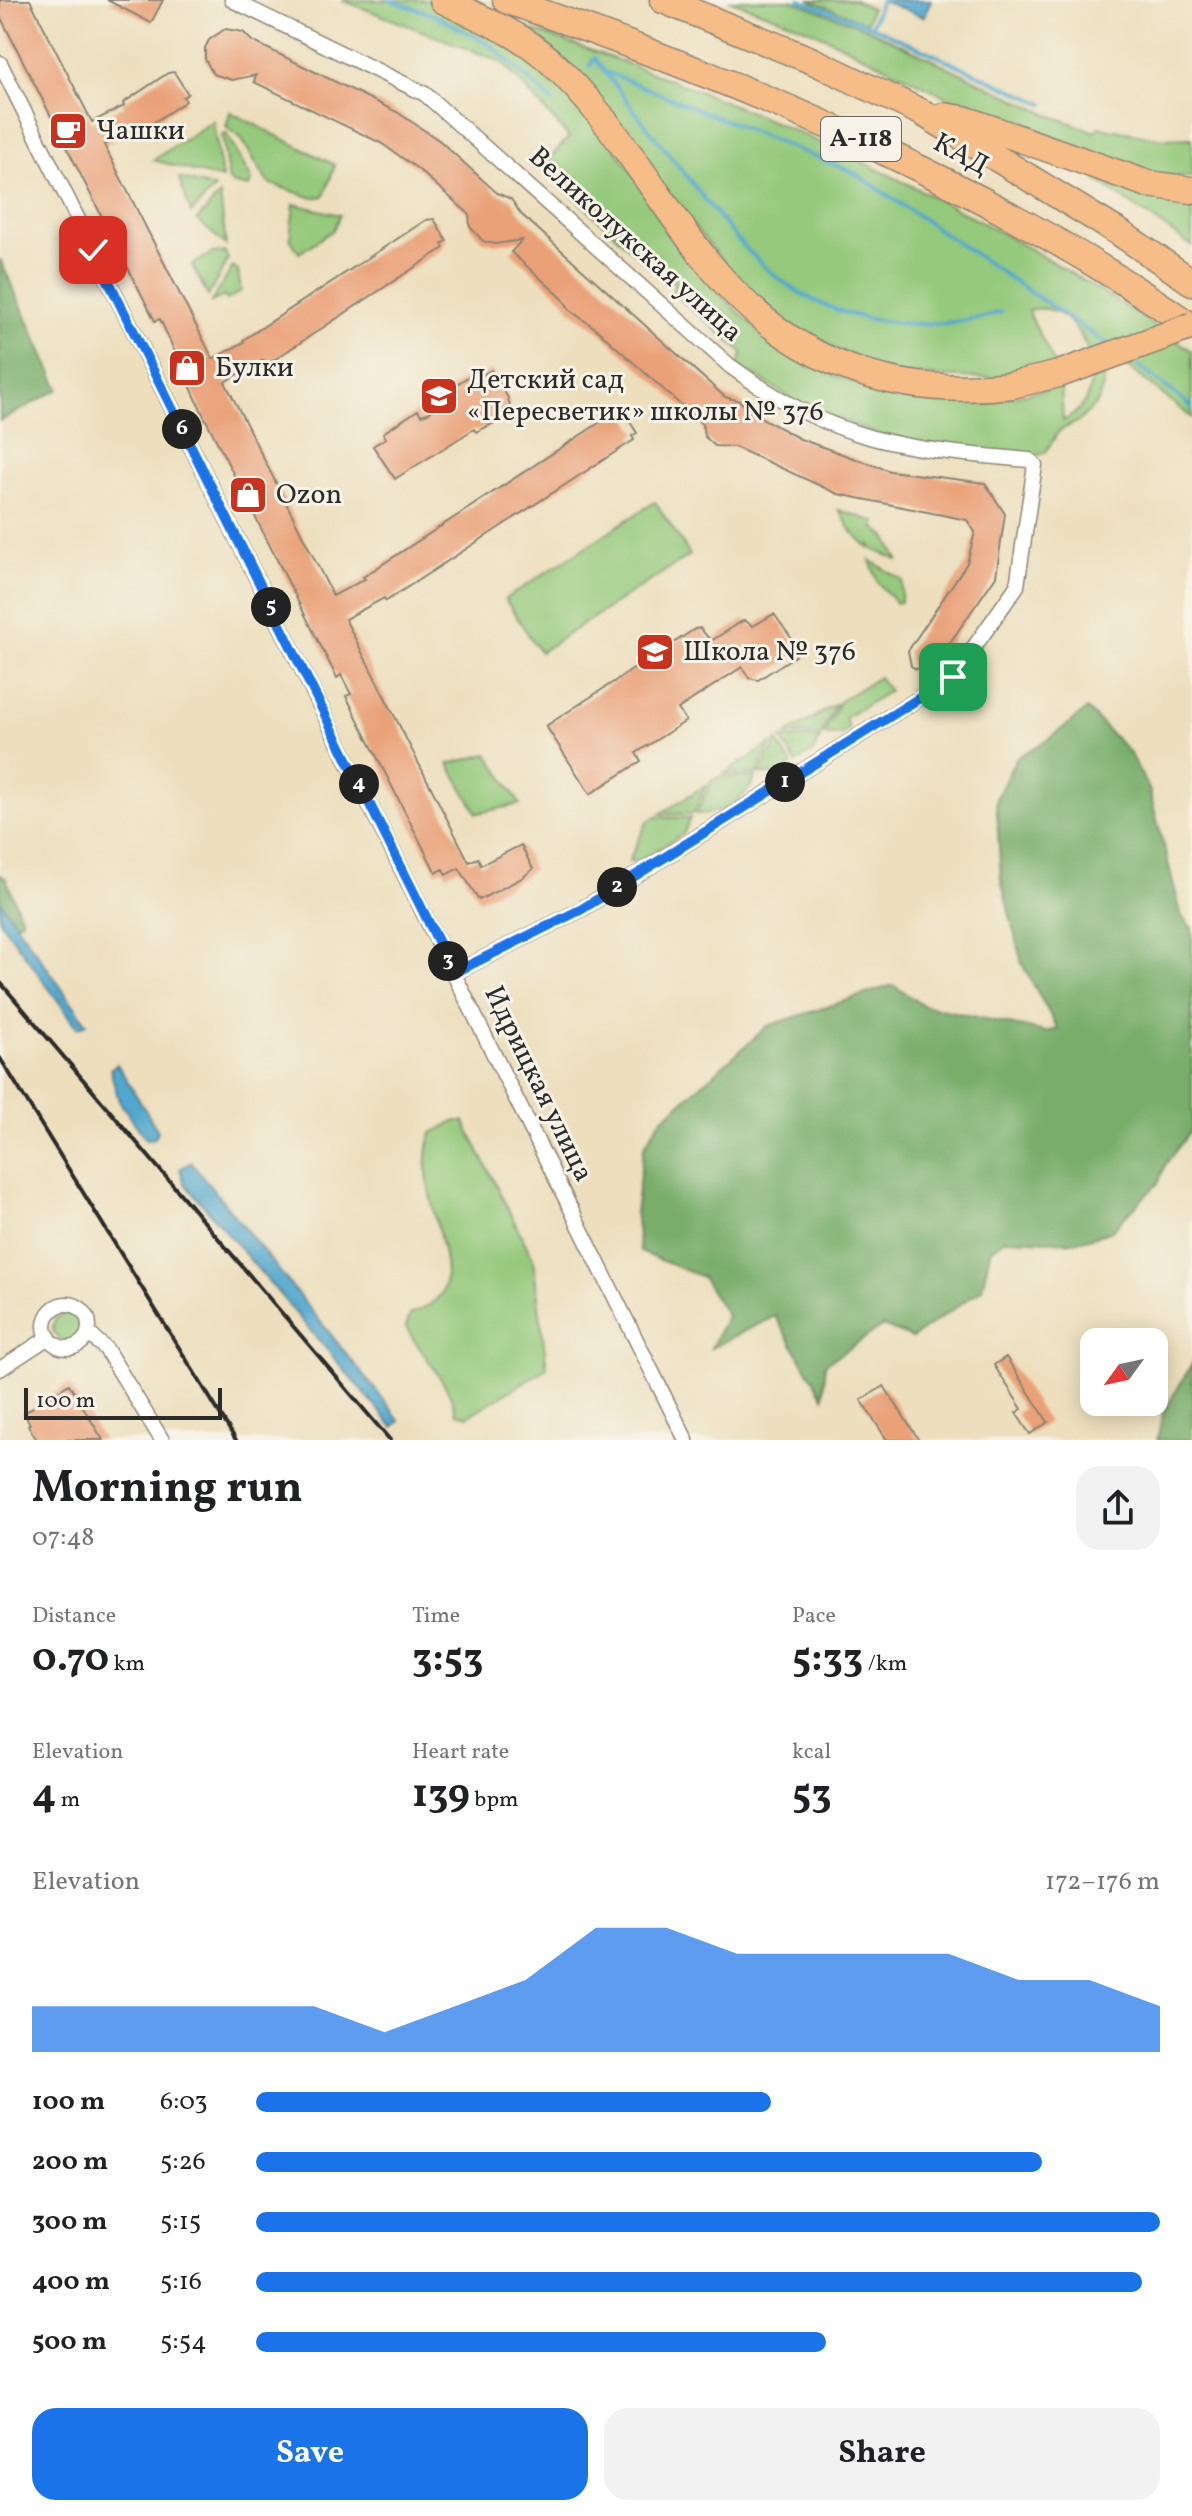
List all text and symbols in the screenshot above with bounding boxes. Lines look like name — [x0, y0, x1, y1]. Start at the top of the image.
cafe icon: Чашки — [47, 110, 89, 152]
place label: Чашки — [96, 112, 185, 151]
road number: А-118 — [821, 117, 901, 161]
street label: КАД — [926, 124, 996, 186]
street label: Великолукская улица — [519, 138, 751, 352]
pin — [59, 216, 127, 284]
icon: check — [71, 228, 115, 272]
shop icon: Булки — [166, 347, 208, 389]
place label: Булки — [215, 349, 294, 388]
place label: Детский сад «Пересветик» школы № 376 — [467, 361, 824, 432]
school or university icon: Детский сад «Пересветик» школы № 376 — [418, 375, 460, 417]
pin: 6 — [162, 409, 202, 449]
text: 6 — [176, 413, 188, 444]
shop icon: Ozon — [227, 474, 269, 516]
place label: Ozon — [276, 476, 342, 515]
pin: 5 — [251, 587, 291, 627]
text: 5 — [266, 591, 276, 622]
school or university icon: Школа № 376 — [634, 631, 676, 673]
place label: Школа № 376 — [683, 633, 856, 672]
pin — [919, 643, 987, 711]
icon: arrive — [931, 655, 975, 699]
pin: 1 — [765, 762, 805, 802]
pin: 4 — [339, 764, 379, 804]
text: 1 — [781, 766, 789, 797]
text: 4 — [352, 768, 366, 799]
pin: 2 — [597, 867, 637, 907]
text: 2 — [611, 871, 623, 902]
pin: 3 — [428, 941, 468, 981]
text: 3 — [442, 945, 454, 976]
street label: Идрицкая улица — [474, 979, 602, 1189]
north arrow — [1080, 1328, 1168, 1416]
map controls — [1080, 1328, 1168, 1416]
scale bar — [24, 1384, 222, 1420]
text: 100 m — [36, 1386, 95, 1417]
text: Morning run — [32, 1459, 303, 1520]
button: share — [1076, 1466, 1160, 1550]
text: 07:48 — [32, 1520, 95, 1556]
text: Distance — [32, 1601, 116, 1632]
text: Time — [412, 1601, 460, 1632]
text: Pace — [792, 1601, 836, 1632]
text: 0.70 — [32, 1632, 109, 1688]
text: 3:53 — [412, 1632, 483, 1688]
text: 5:33 — [792, 1632, 863, 1688]
text: km — [109, 1649, 145, 1680]
text: /km — [863, 1649, 907, 1680]
text: Elevation — [32, 1737, 123, 1768]
text: Heart rate — [412, 1737, 509, 1768]
text: kcal — [792, 1737, 831, 1768]
text: 4 — [32, 1768, 56, 1824]
text: 139 — [412, 1768, 470, 1824]
text: 53 — [792, 1768, 832, 1824]
text: m — [56, 1785, 80, 1816]
text: bpm — [470, 1785, 518, 1816]
text: Elevation — [32, 1864, 140, 1900]
text: 172–176 m — [1045, 1864, 1160, 1900]
text: 100 m — [32, 2084, 105, 2120]
text: 6:03 — [160, 2084, 208, 2120]
text: 200 m — [32, 2144, 108, 2180]
text: 5:26 — [160, 2144, 206, 2180]
text: 300 m — [32, 2204, 108, 2240]
text: 5:15 — [160, 2204, 201, 2240]
text: 400 m — [32, 2264, 110, 2300]
text: 5:16 — [160, 2264, 202, 2300]
text: 500 m — [32, 2324, 107, 2360]
text: 5:54 — [160, 2324, 207, 2360]
button: Save — [32, 2408, 588, 2500]
button: Share — [604, 2408, 1160, 2500]

